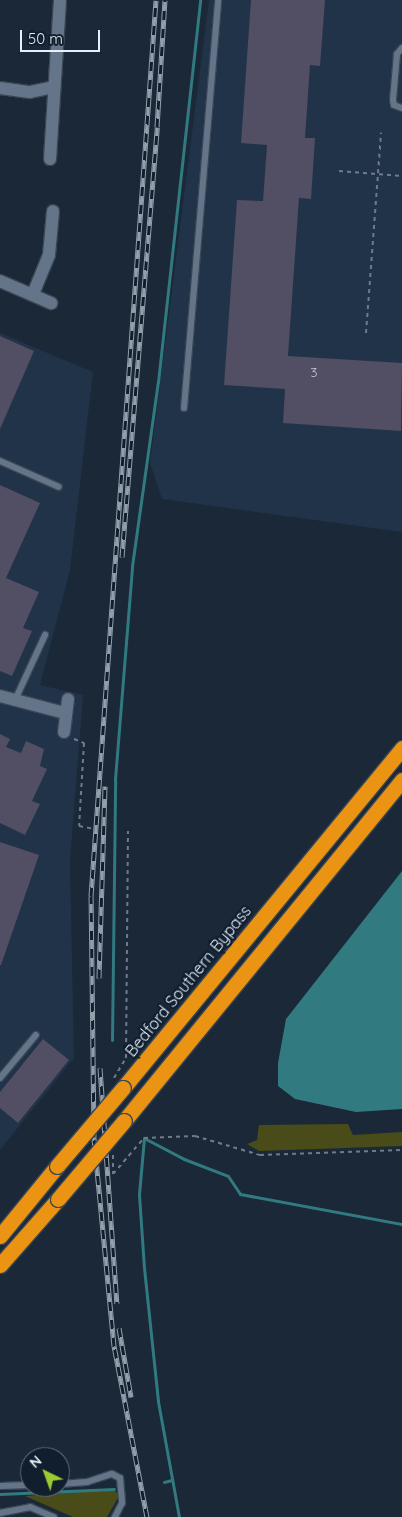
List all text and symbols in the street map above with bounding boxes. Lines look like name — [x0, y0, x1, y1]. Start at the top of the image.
scale bar — [22, 20, 102, 52]
text: 50 m — [28, 29, 63, 48]
house number: 3 — [310, 364, 318, 380]
street label: Bedford Southern Bypass — [121, 902, 255, 1060]
north arrow — [20, 1447, 70, 1497]
text: N — [26, 1451, 45, 1472]

